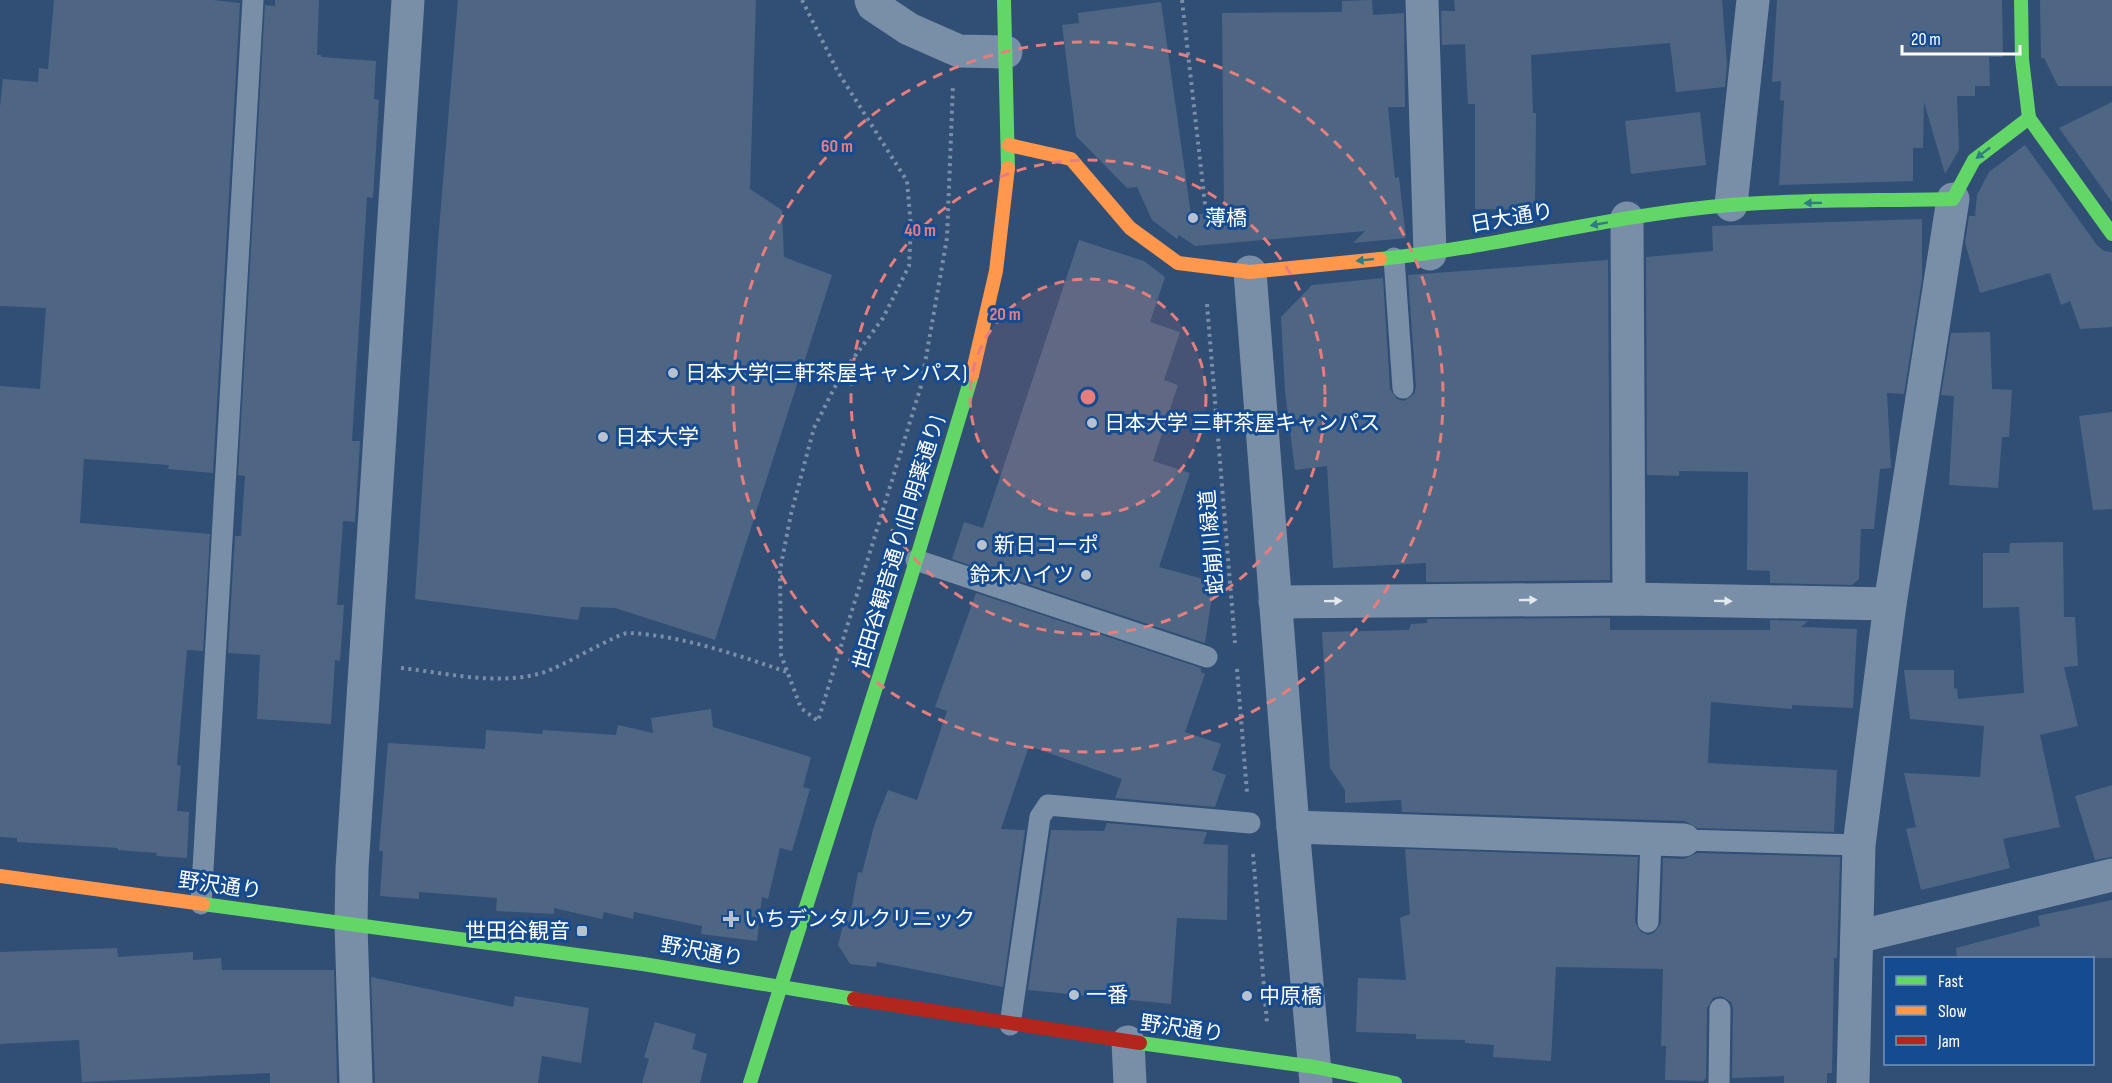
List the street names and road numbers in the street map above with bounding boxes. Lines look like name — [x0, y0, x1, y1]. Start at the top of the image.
street label: 日大通り — [1468, 198, 1556, 238]
street label: 世田谷観音通り(旧 明薬通り) — [848, 413, 950, 673]
street label: 蛇崩川緑道 — [1195, 489, 1229, 595]
street label: 野沢通り — [177, 868, 263, 904]
street label: 野沢通り — [658, 932, 746, 972]
street label: 野沢通り — [1139, 1011, 1225, 1047]

